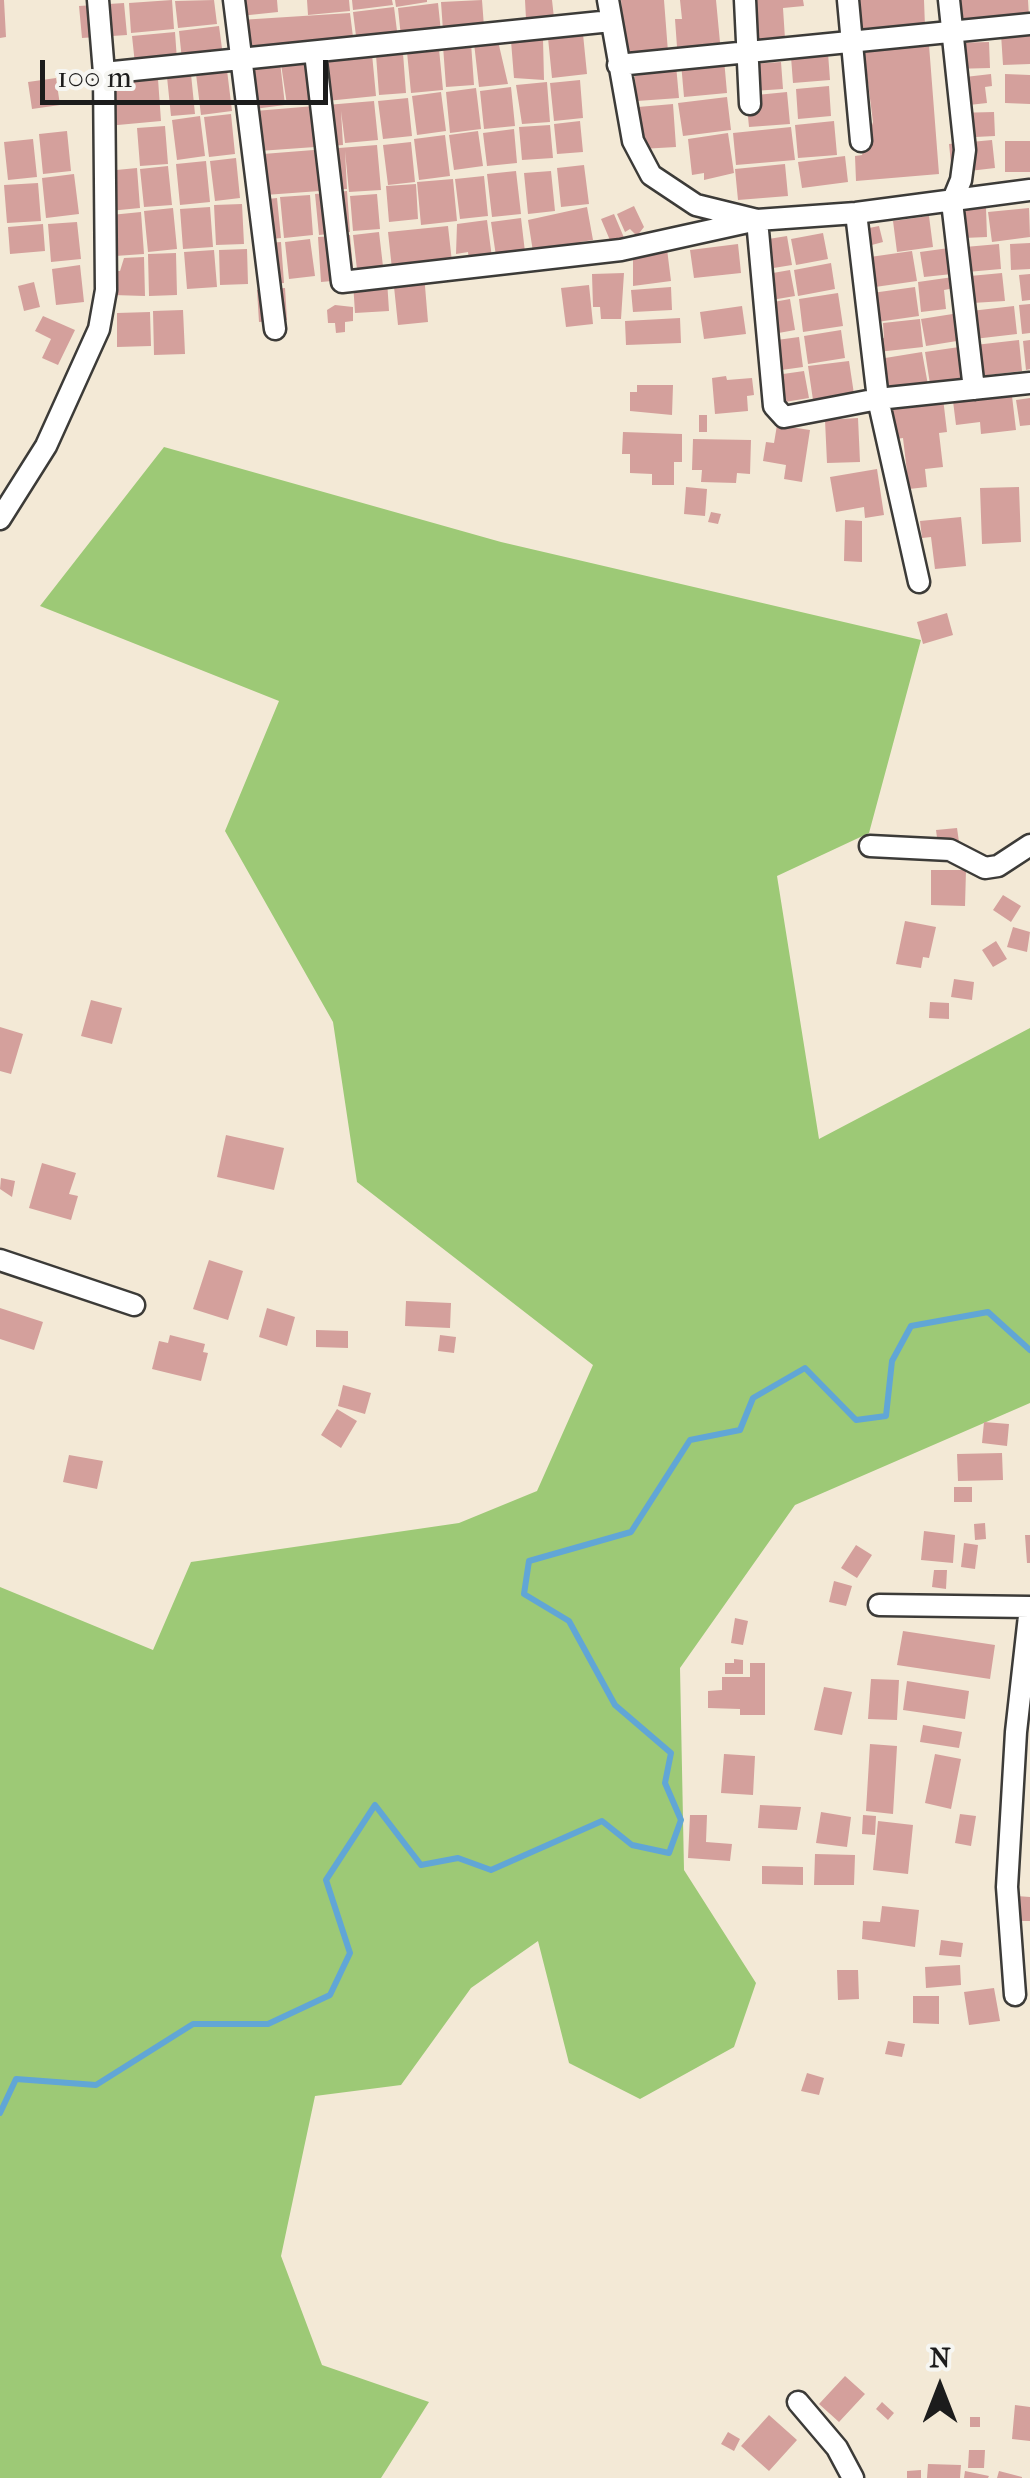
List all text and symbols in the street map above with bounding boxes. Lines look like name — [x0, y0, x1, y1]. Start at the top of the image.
scale bar — [45, 40, 332, 102]
text: 100 m — [57, 60, 132, 95]
north arrow — [890, 2338, 990, 2438]
text: N — [929, 2341, 951, 2374]

